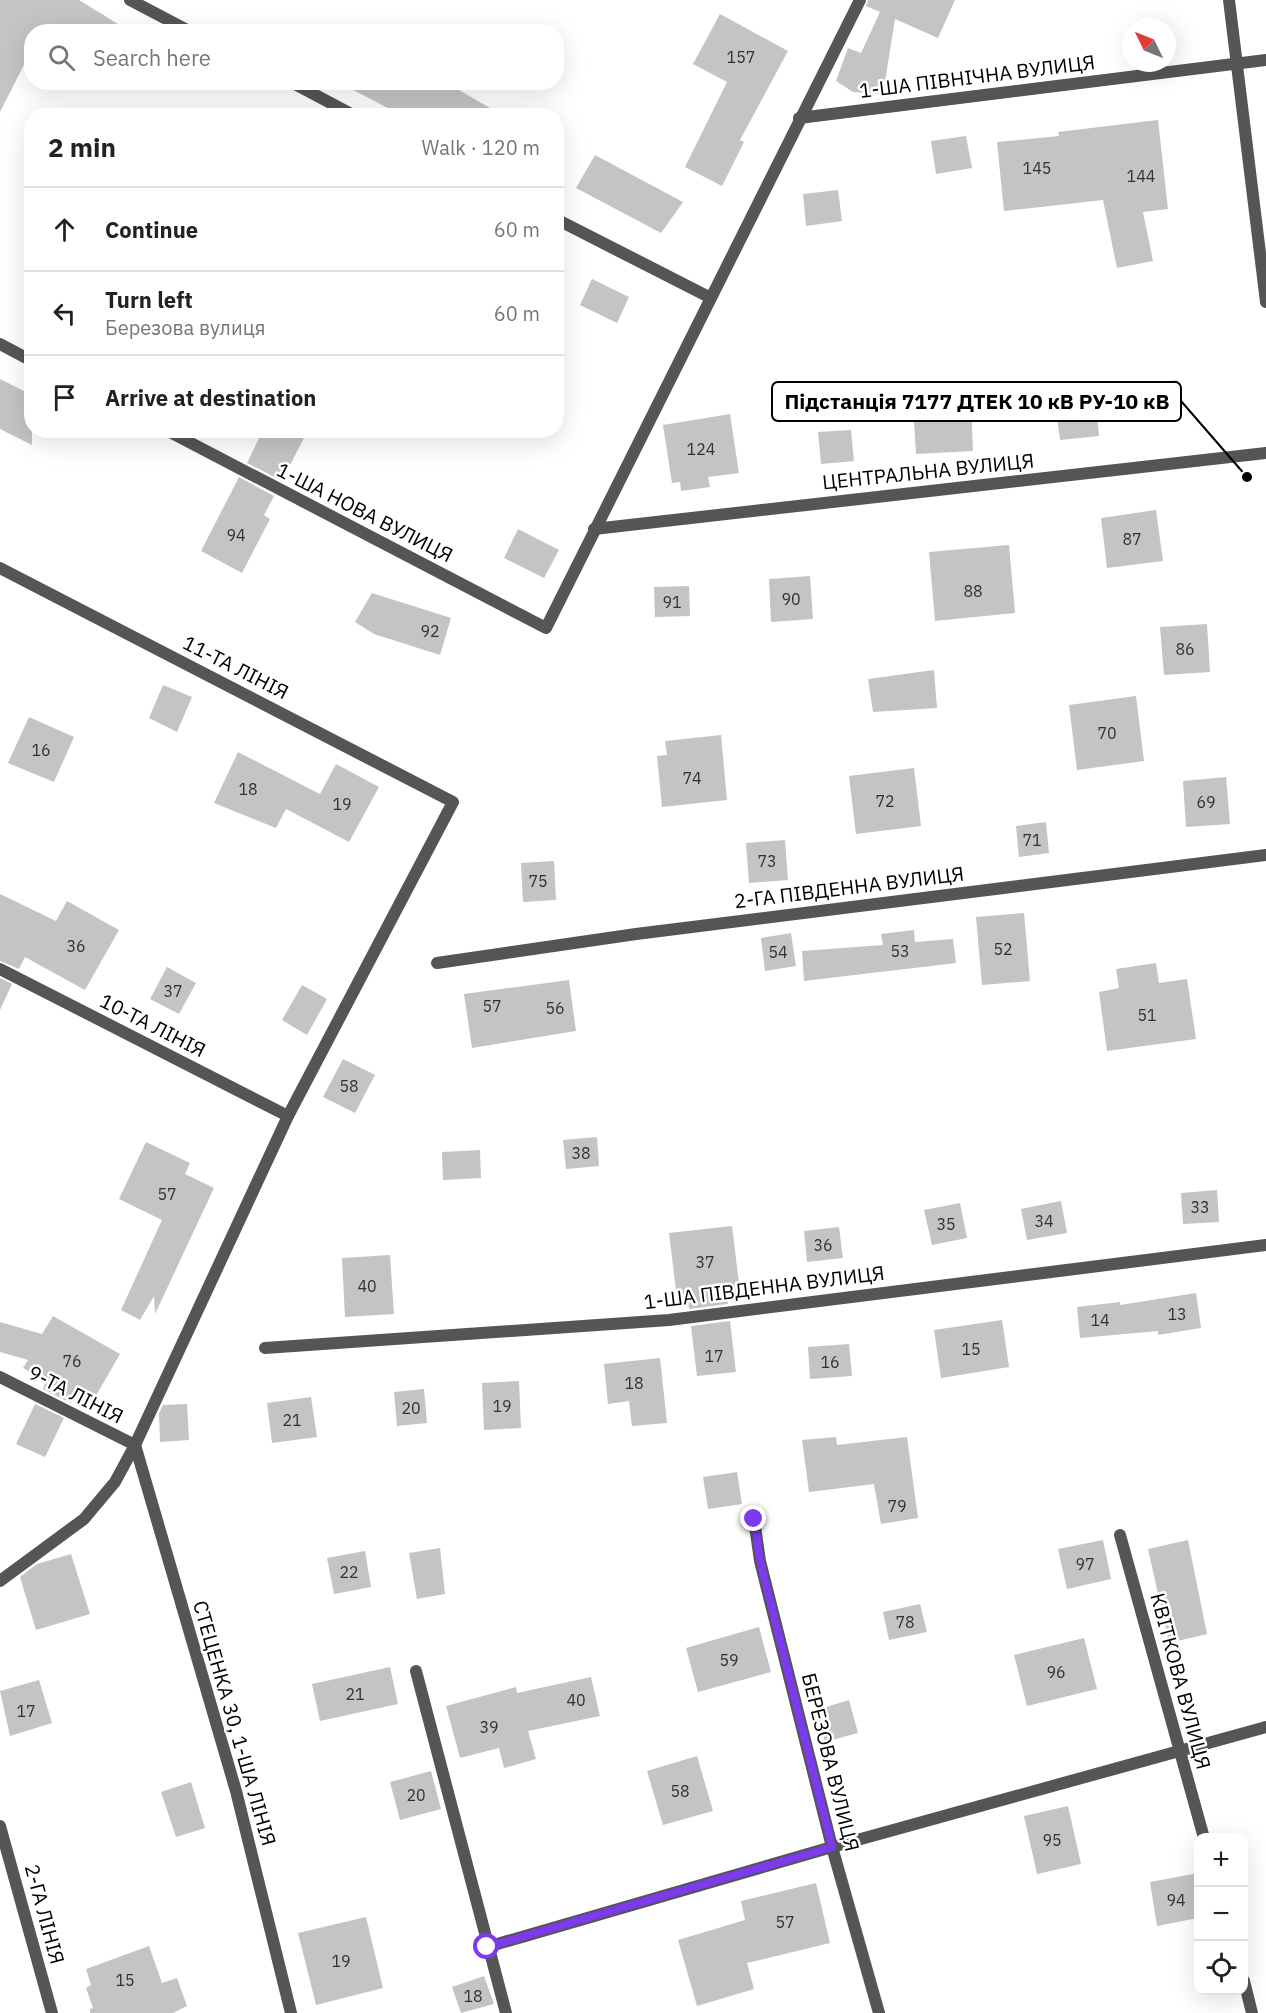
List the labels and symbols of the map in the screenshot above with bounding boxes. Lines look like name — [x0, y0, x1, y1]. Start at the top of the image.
north arrow — [1122, 18, 1176, 72]
house number: 157 — [727, 47, 755, 67]
street label: 1-ША ПІВНІЧНА ВУЛИЦЯ — [858, 48, 1096, 104]
house number: 145 — [1023, 158, 1051, 178]
house number: 144 — [1127, 166, 1155, 186]
callout: Підстанція 7177 ДТЕК 10 кВ РУ-10 кВ — [772, 382, 1181, 421]
text: Підстанція 7177 ДТЕК 10 кВ РУ-10 кВ — [784, 387, 1170, 415]
house number: 124 — [687, 439, 715, 459]
street label: ЦЕНТРАЛЬНА ВУЛИЦЯ — [821, 446, 1035, 496]
street label: 1-ША НОВА ВУЛИЦЯ — [272, 456, 458, 568]
house number: 94 — [226, 525, 246, 545]
house number: 87 — [1122, 529, 1142, 549]
house number: 88 — [963, 581, 983, 601]
house number: 90 — [781, 589, 801, 609]
house number: 91 — [662, 592, 682, 612]
house number: 92 — [420, 621, 440, 641]
street label: 11-ТА ЛІНІЯ — [179, 629, 293, 705]
house number: 86 — [1175, 639, 1195, 659]
house number: 70 — [1097, 723, 1117, 743]
house number: 16 — [31, 740, 51, 760]
house number: 74 — [682, 768, 702, 788]
house number: 18 — [238, 779, 258, 799]
house number: 72 — [875, 791, 895, 811]
house number: 69 — [1196, 792, 1216, 812]
house number: 19 — [332, 794, 352, 814]
house number: 71 — [1022, 830, 1042, 850]
house number: 73 — [757, 851, 777, 871]
street label: 2-ГА ПІВДЕННА ВУЛИЦЯ — [732, 859, 966, 915]
house number: 75 — [528, 871, 548, 891]
house number: 36 — [66, 936, 86, 956]
house number: 52 — [993, 939, 1013, 959]
house number: 53 — [890, 941, 910, 961]
house number: 54 — [768, 942, 788, 962]
house number: 37 — [163, 981, 183, 1001]
street label: 10-ТА ЛІНІЯ — [96, 987, 210, 1063]
house number: 57 — [482, 996, 502, 1016]
house number: 56 — [545, 998, 565, 1018]
house number: 51 — [1137, 1005, 1157, 1025]
house number: 58 — [339, 1076, 359, 1096]
house number: 38 — [571, 1143, 591, 1163]
house number: 57 — [157, 1184, 177, 1204]
house number: 33 — [1190, 1197, 1210, 1217]
house number: 34 — [1034, 1211, 1054, 1231]
house number: 35 — [936, 1214, 956, 1234]
house number: 36 — [813, 1235, 833, 1255]
house number: 37 — [695, 1252, 715, 1272]
street label: 1-ША ПІВДЕННА ВУЛИЦЯ — [642, 1259, 886, 1315]
house number: 40 — [357, 1276, 377, 1296]
house number: 13 — [1167, 1304, 1187, 1324]
house number: 14 — [1090, 1310, 1110, 1330]
house number: 15 — [961, 1339, 981, 1359]
house number: 17 — [704, 1346, 724, 1366]
house number: 76 — [62, 1351, 82, 1371]
house number: 16 — [820, 1352, 840, 1372]
street label: 9-ТА ЛІНІЯ — [24, 1359, 128, 1429]
house number: 18 — [624, 1373, 644, 1393]
house number: 19 — [492, 1396, 512, 1416]
house number: 20 — [401, 1398, 421, 1418]
house number: 21 — [282, 1410, 302, 1430]
house number: 79 — [887, 1496, 907, 1516]
route end — [740, 1505, 766, 1531]
house number: 97 — [1075, 1554, 1095, 1574]
house number: 22 — [339, 1562, 359, 1582]
street label: КВІТКОВА ВУЛИЦЯ — [1144, 1590, 1218, 1772]
street label: СТЕЦЕНКА 30, 1-ША ЛІНІЯ — [187, 1597, 283, 1849]
house number: 78 — [895, 1612, 915, 1632]
house number: 59 — [719, 1650, 739, 1670]
house number: 96 — [1046, 1662, 1066, 1682]
street label: БЕРЕЗОВА ВУЛИЦЯ — [796, 1670, 866, 1854]
house number: 21 — [345, 1684, 365, 1704]
house number: 40 — [566, 1690, 586, 1710]
house number: 17 — [16, 1701, 36, 1721]
house number: 39 — [479, 1717, 499, 1737]
house number: 58 — [670, 1781, 690, 1801]
house number: 20 — [406, 1785, 426, 1805]
house number: 95 — [1042, 1830, 1062, 1850]
street label: 2-ГА ЛІНІЯ — [19, 1861, 71, 1967]
house number: 94 — [1166, 1890, 1186, 1910]
house number: 57 — [775, 1912, 795, 1932]
route start — [473, 1933, 499, 1959]
house number: 19 — [331, 1951, 351, 1971]
house number: 15 — [115, 1970, 135, 1990]
house number: 18 — [463, 1986, 483, 2006]

